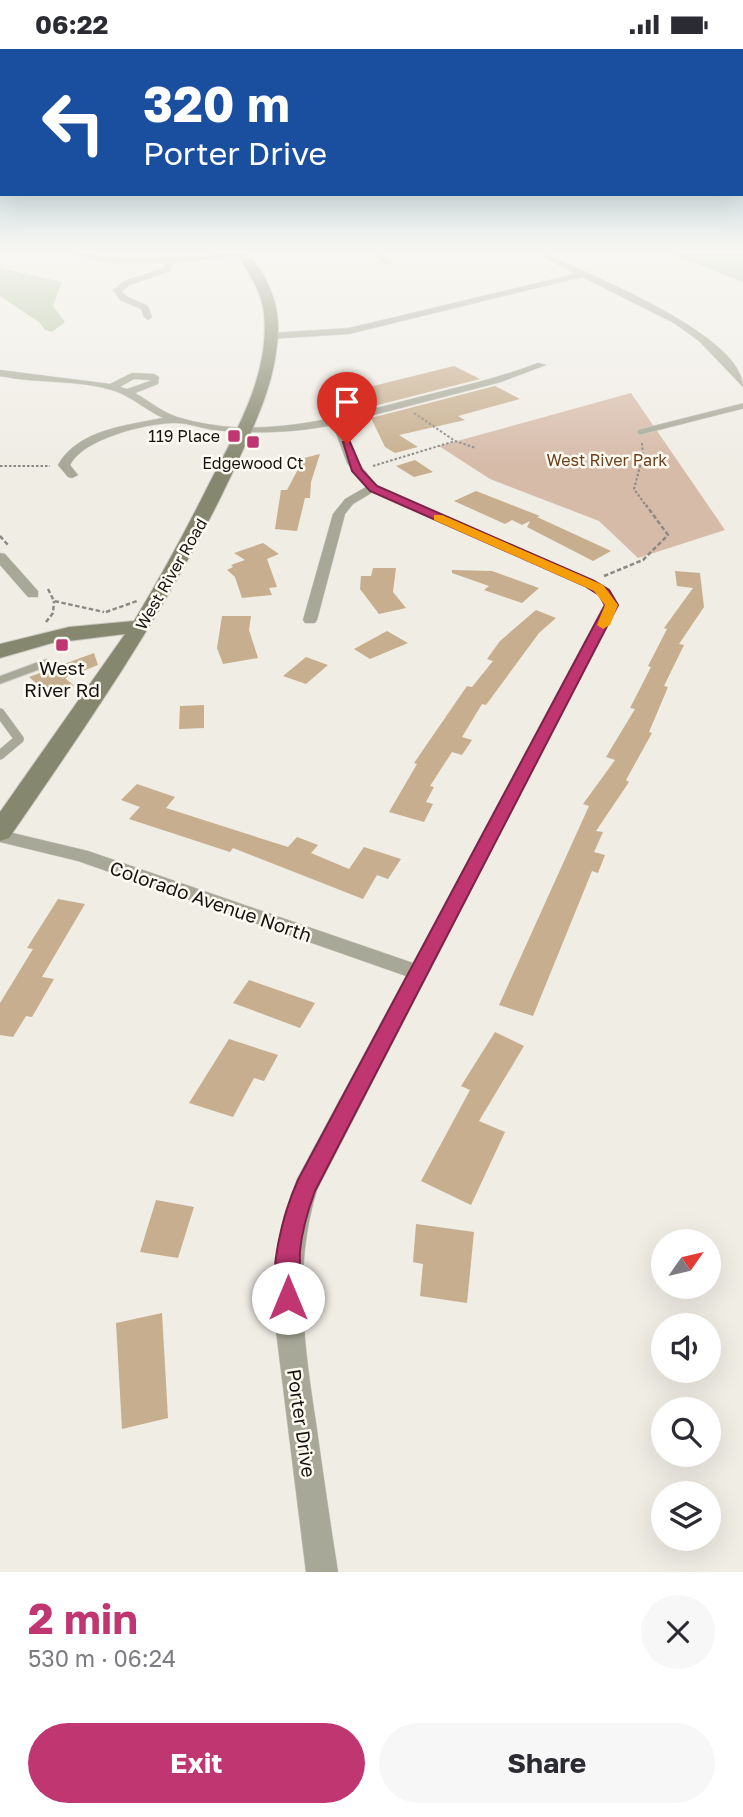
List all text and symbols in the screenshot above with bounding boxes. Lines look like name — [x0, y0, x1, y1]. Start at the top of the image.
text: 06:22 — [35, 9, 108, 40]
text: 320 m — [143, 74, 290, 133]
icon: left — [28, 77, 119, 168]
text: Porter Drive — [143, 134, 327, 172]
pin — [317, 372, 377, 444]
icon: arrive — [328, 383, 366, 421]
place label: 119 Place — [148, 426, 220, 446]
marker: 119 Place — [226, 428, 242, 444]
marker: Edgewood Ct — [245, 434, 261, 450]
park label: West River Park — [547, 450, 667, 470]
place label: Edgewood Ct — [202, 453, 304, 473]
street label: West River Road — [131, 515, 211, 633]
marker: West River Rd — [54, 637, 70, 653]
place label: West River Rd — [24, 656, 100, 701]
street label: Colorado Avenue North — [107, 856, 315, 946]
north arrow — [651, 1229, 721, 1299]
map controls — [651, 1229, 721, 1551]
position arrow — [251, 1261, 325, 1335]
button: sound — [651, 1313, 721, 1383]
street label: Porter Drive — [283, 1367, 321, 1479]
button: search — [651, 1397, 721, 1467]
button: layers — [651, 1481, 721, 1551]
text: 2 min — [28, 1593, 138, 1643]
button: close — [641, 1595, 715, 1669]
text: 530 m · 06:24 — [28, 1644, 176, 1672]
button: Exit — [28, 1723, 365, 1803]
button: Share — [379, 1723, 715, 1803]

